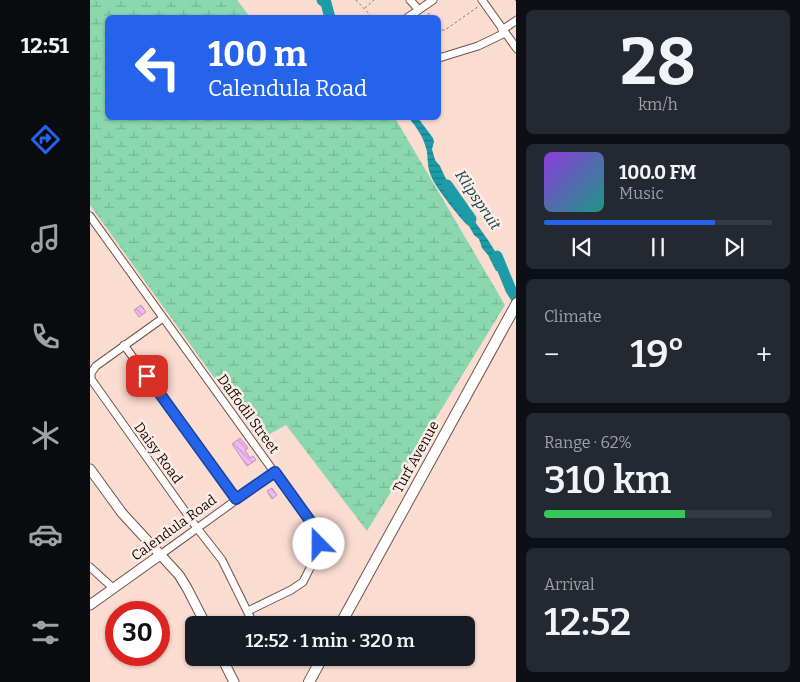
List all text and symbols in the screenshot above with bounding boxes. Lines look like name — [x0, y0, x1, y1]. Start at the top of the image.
text: 28 — [620, 23, 696, 101]
text: 12:51 — [21, 32, 69, 59]
text: 100 m — [208, 33, 307, 75]
icon: left — [125, 35, 190, 100]
text: Calendula Road — [208, 75, 367, 102]
text: km/h — [638, 95, 678, 114]
icon: directions — [28, 122, 63, 157]
text: 100.0 FM — [619, 161, 696, 184]
water label: Klipspruit — [451, 167, 505, 234]
text: Music — [619, 184, 664, 203]
icon: music — [28, 221, 63, 256]
icon: previous — [568, 233, 596, 261]
icon: pause — [644, 233, 672, 261]
icon: next — [720, 233, 748, 261]
text: Climate — [544, 307, 602, 326]
icon: phone — [28, 319, 63, 354]
text: 19° — [630, 331, 685, 377]
text: − — [544, 338, 559, 371]
text: + — [756, 338, 772, 371]
pin — [126, 355, 168, 397]
icon: arrive — [133, 362, 161, 390]
street label: Daffodil Street — [214, 371, 282, 457]
icon: climate — [28, 418, 63, 453]
street label: Turf Avenue — [389, 418, 443, 496]
street label: Daisy Road — [130, 419, 186, 487]
text: Range · 62% — [544, 433, 632, 452]
text: 310 km — [544, 457, 671, 503]
street label: Calendula Road — [128, 491, 220, 565]
icon: car — [28, 517, 63, 552]
position arrow — [292, 517, 344, 569]
text: Arrival — [544, 575, 595, 594]
text: 12:52 — [544, 599, 631, 645]
speed limit sign: 30 — [105, 601, 170, 666]
icon: filters — [28, 615, 63, 650]
text: 12:52 · 1 min · 320 m — [245, 629, 415, 652]

